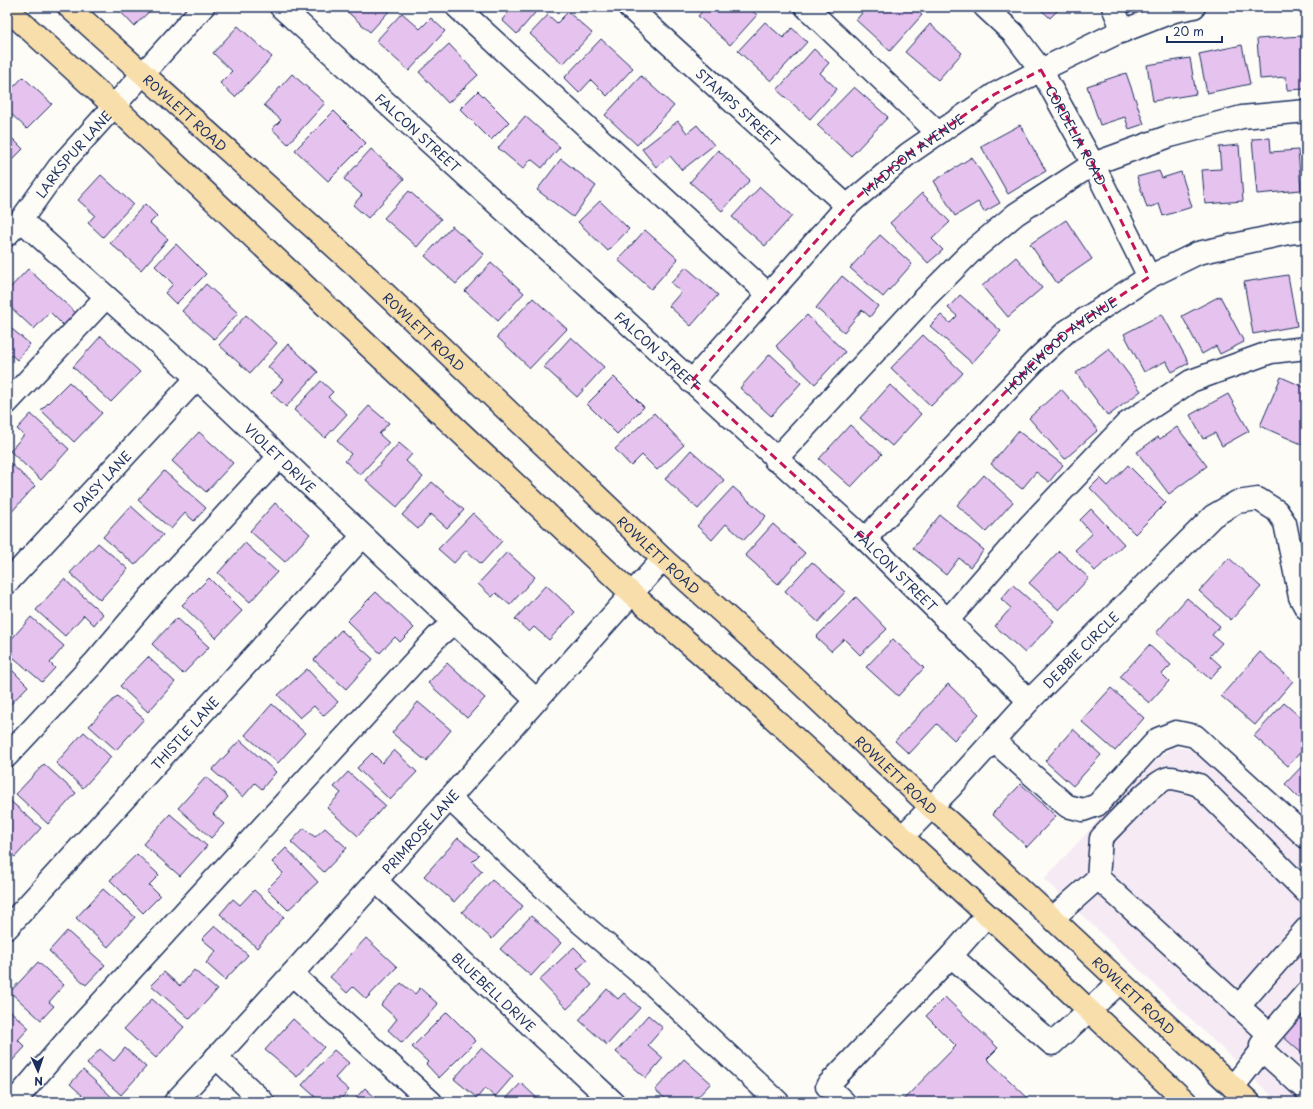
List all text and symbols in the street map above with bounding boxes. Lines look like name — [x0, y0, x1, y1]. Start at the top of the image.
scale bar — [1167, 18, 1222, 44]
text: 20 m — [1173, 22, 1204, 40]
street label: STAMPS STREET — [692, 63, 785, 150]
street label: ROWLETT ROAD — [139, 69, 232, 155]
street label: CORDELIA ROAD — [1042, 82, 1112, 189]
street label: FALCON STREET — [372, 88, 465, 176]
street label: LARKSPUR LANE — [31, 106, 115, 201]
street label: MADISON AVENUE — [857, 109, 968, 199]
street label: ROWLETT ROAD — [379, 287, 470, 375]
street label: HOMEWOOD AVENUE — [999, 291, 1120, 398]
street label: FALCON STREET — [611, 307, 705, 394]
street label: VIOLET DRIVE — [241, 419, 321, 496]
street label: DAISY LANE — [68, 446, 135, 516]
street label: ROWLETT ROAD — [613, 511, 705, 598]
street label: FALCON STREET — [851, 525, 942, 615]
street label: DEBBIE CIRCLE — [1038, 607, 1123, 692]
street label: THISTLE LANE — [146, 692, 223, 773]
street label: ROWLETT ROAD — [851, 731, 942, 818]
street label: PRIMROSE LANE — [377, 785, 463, 878]
street label: BLUEBELL DRIVE — [448, 948, 541, 1035]
street label: ROWLETT ROAD — [1089, 951, 1180, 1038]
north arrow — [18, 1051, 58, 1091]
text: N — [33, 1073, 43, 1090]

